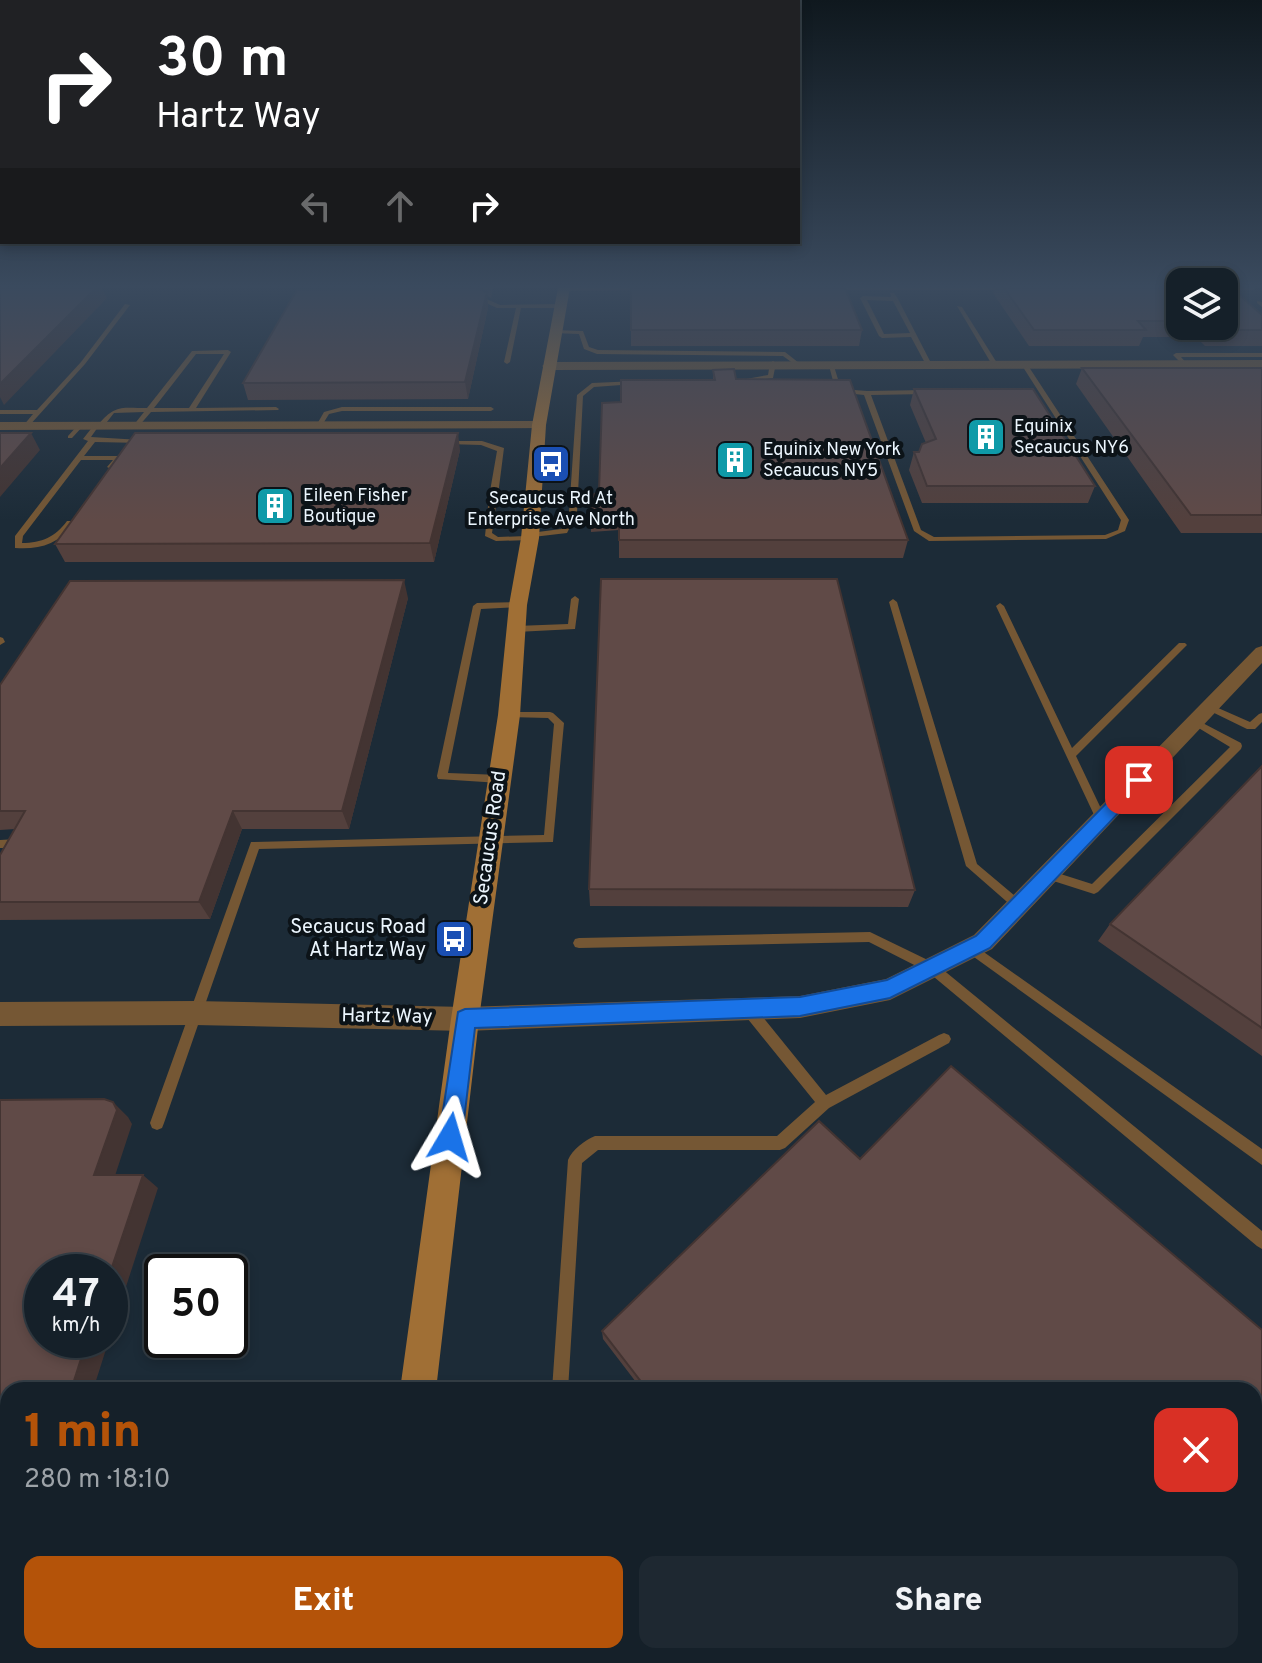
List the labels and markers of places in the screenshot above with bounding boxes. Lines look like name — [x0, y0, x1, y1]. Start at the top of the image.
building icon: Equinix Secaucus NY6 — [965, 416, 1007, 458]
place label: Equinix Secaucus NY6 — [1014, 416, 1129, 460]
building icon: Equinix New York Secaucus NY5 — [714, 439, 756, 481]
place label: Equinix New York Secaucus NY5 — [763, 439, 901, 483]
bus stop icon: Secaucus Rd At Enterprise Ave North — [530, 443, 572, 485]
building icon: Eileen Fisher Boutique — [254, 485, 296, 527]
place label: Eileen Fisher Boutique — [303, 485, 408, 529]
place label: Secaucus Rd At Enterprise Ave North — [467, 488, 635, 532]
pin — [1105, 746, 1173, 814]
place label: Secaucus Road At Hartz Way — [290, 915, 426, 964]
bus stop icon: Secaucus Road At Hartz Way — [433, 918, 475, 960]

